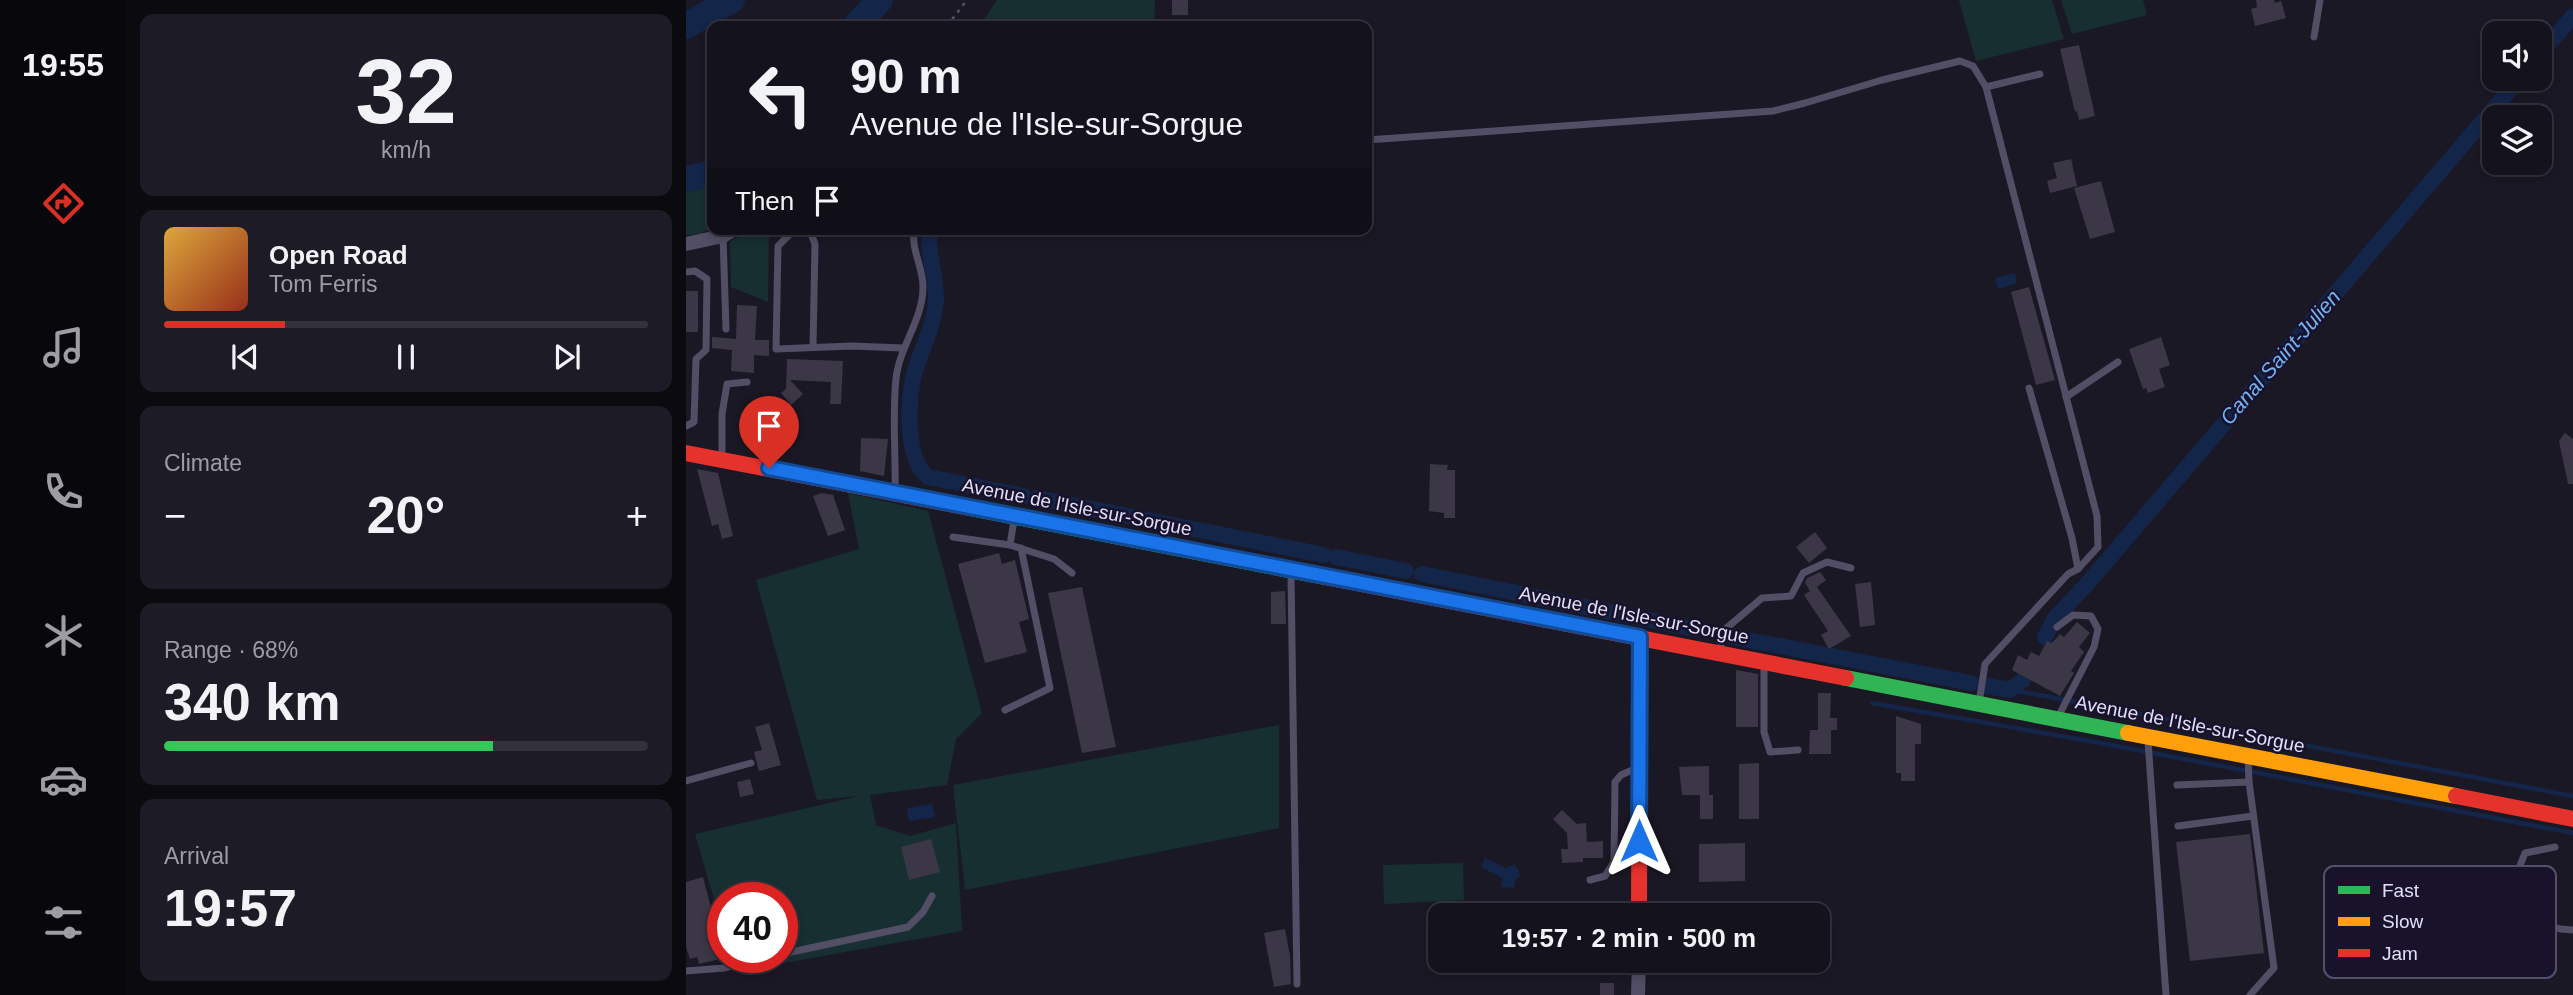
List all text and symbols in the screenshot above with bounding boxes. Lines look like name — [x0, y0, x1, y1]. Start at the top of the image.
map controls — [2482, 21, 2552, 175]
button: sound — [2482, 21, 2552, 91]
text: 32 — [355, 41, 457, 142]
text: 19:55 — [22, 47, 104, 83]
icon: left — [735, 49, 826, 140]
text: 90 m — [850, 49, 962, 103]
button: layers — [2482, 105, 2552, 175]
text: Avenue de l'Isle-sur-Sorgue — [850, 106, 1243, 142]
text: km/h — [381, 137, 431, 163]
icon: directions — [39, 179, 88, 228]
icon: arrive — [808, 182, 846, 220]
text: Then — [735, 186, 794, 216]
text: Open Road — [269, 240, 408, 270]
text: Tom Ferris — [269, 271, 378, 297]
water label: Canal Saint-Julien — [2215, 285, 2345, 429]
icon: music — [39, 323, 88, 372]
icon: previous — [226, 338, 264, 376]
icon: pause — [387, 338, 425, 376]
icon: next — [548, 338, 586, 376]
pin — [739, 396, 799, 468]
icon: arrive — [750, 407, 788, 445]
text: Climate — [164, 450, 242, 476]
icon: phone — [39, 467, 88, 516]
street label: Avenue de l'Isle-sur-Sorgue — [960, 474, 1194, 540]
text: 20° — [367, 486, 445, 544]
text: − — [164, 495, 186, 537]
text: + — [626, 495, 648, 537]
street label: Avenue de l'Isle-sur-Sorgue — [1517, 582, 1751, 648]
icon: climate — [39, 611, 88, 660]
text: Range · 68% — [164, 637, 298, 663]
text: 340 km — [164, 673, 340, 731]
street label: Avenue de l'Isle-sur-Sorgue — [2073, 691, 2307, 757]
icon: car — [39, 755, 88, 804]
position arrow — [1602, 804, 1676, 878]
text: Arrival — [164, 843, 229, 869]
legend — [2324, 866, 2556, 978]
text: 19:57 — [164, 879, 297, 937]
text: Fast — [2382, 880, 2420, 901]
speed limit sign: 40 — [707, 882, 798, 973]
icon: filters — [39, 898, 88, 947]
text: Slow — [2382, 911, 2423, 932]
text: 19:57 · 2 min · 500 m — [1502, 923, 1756, 953]
text: Jam — [2382, 943, 2418, 964]

